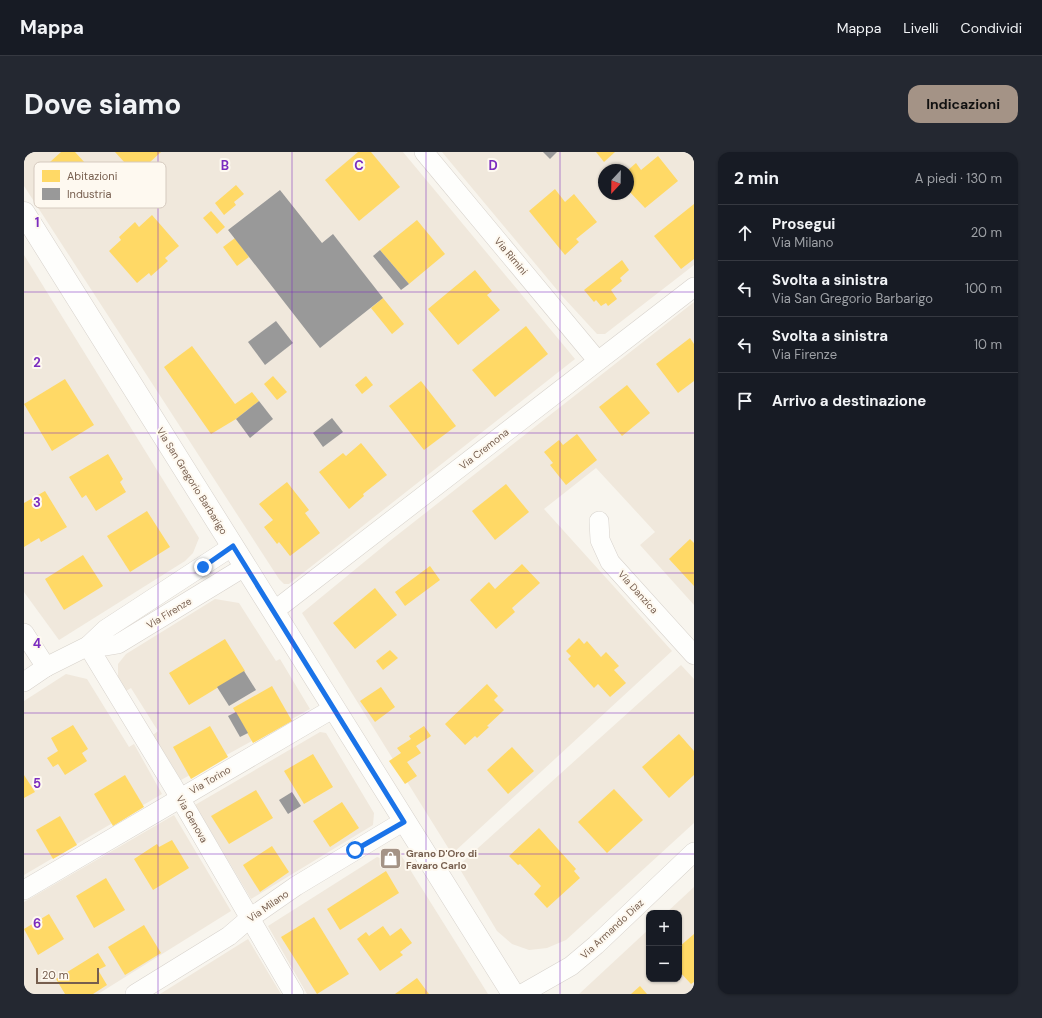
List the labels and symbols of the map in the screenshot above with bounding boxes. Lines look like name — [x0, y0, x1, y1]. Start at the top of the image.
text: B — [221, 157, 229, 174]
text: C — [354, 157, 364, 174]
text: D — [488, 157, 498, 174]
legend — [34, 162, 166, 208]
north arrow — [598, 164, 634, 200]
text: Abitazioni — [67, 169, 117, 183]
text: Industria — [67, 187, 111, 201]
text: 1 — [35, 214, 39, 231]
street label: Via Rimini — [492, 235, 530, 277]
text: 2 — [33, 354, 41, 371]
street label: Via San Gregorio Barbarigo — [154, 425, 230, 537]
street label: Via Cremona — [457, 426, 511, 472]
text: 3 — [33, 494, 41, 511]
route end — [194, 558, 212, 576]
street label: Via Danzica — [615, 568, 661, 616]
street label: Via Firenze — [144, 594, 194, 631]
text: 4 — [33, 635, 41, 652]
street label: Via Torino — [187, 763, 233, 797]
text: 5 — [33, 775, 41, 792]
street label: Via Genova — [173, 793, 211, 845]
route start — [346, 841, 364, 859]
shop icon: Grano D'Oro di Favaro Carlo — [377, 846, 403, 872]
place label: Grano D'Oro di Favaro Carlo — [406, 847, 477, 872]
street label: Via Milano — [245, 887, 291, 925]
street label: Via Armando Diaz — [578, 896, 647, 962]
text: 6 — [33, 915, 41, 932]
scale bar — [36, 966, 99, 985]

